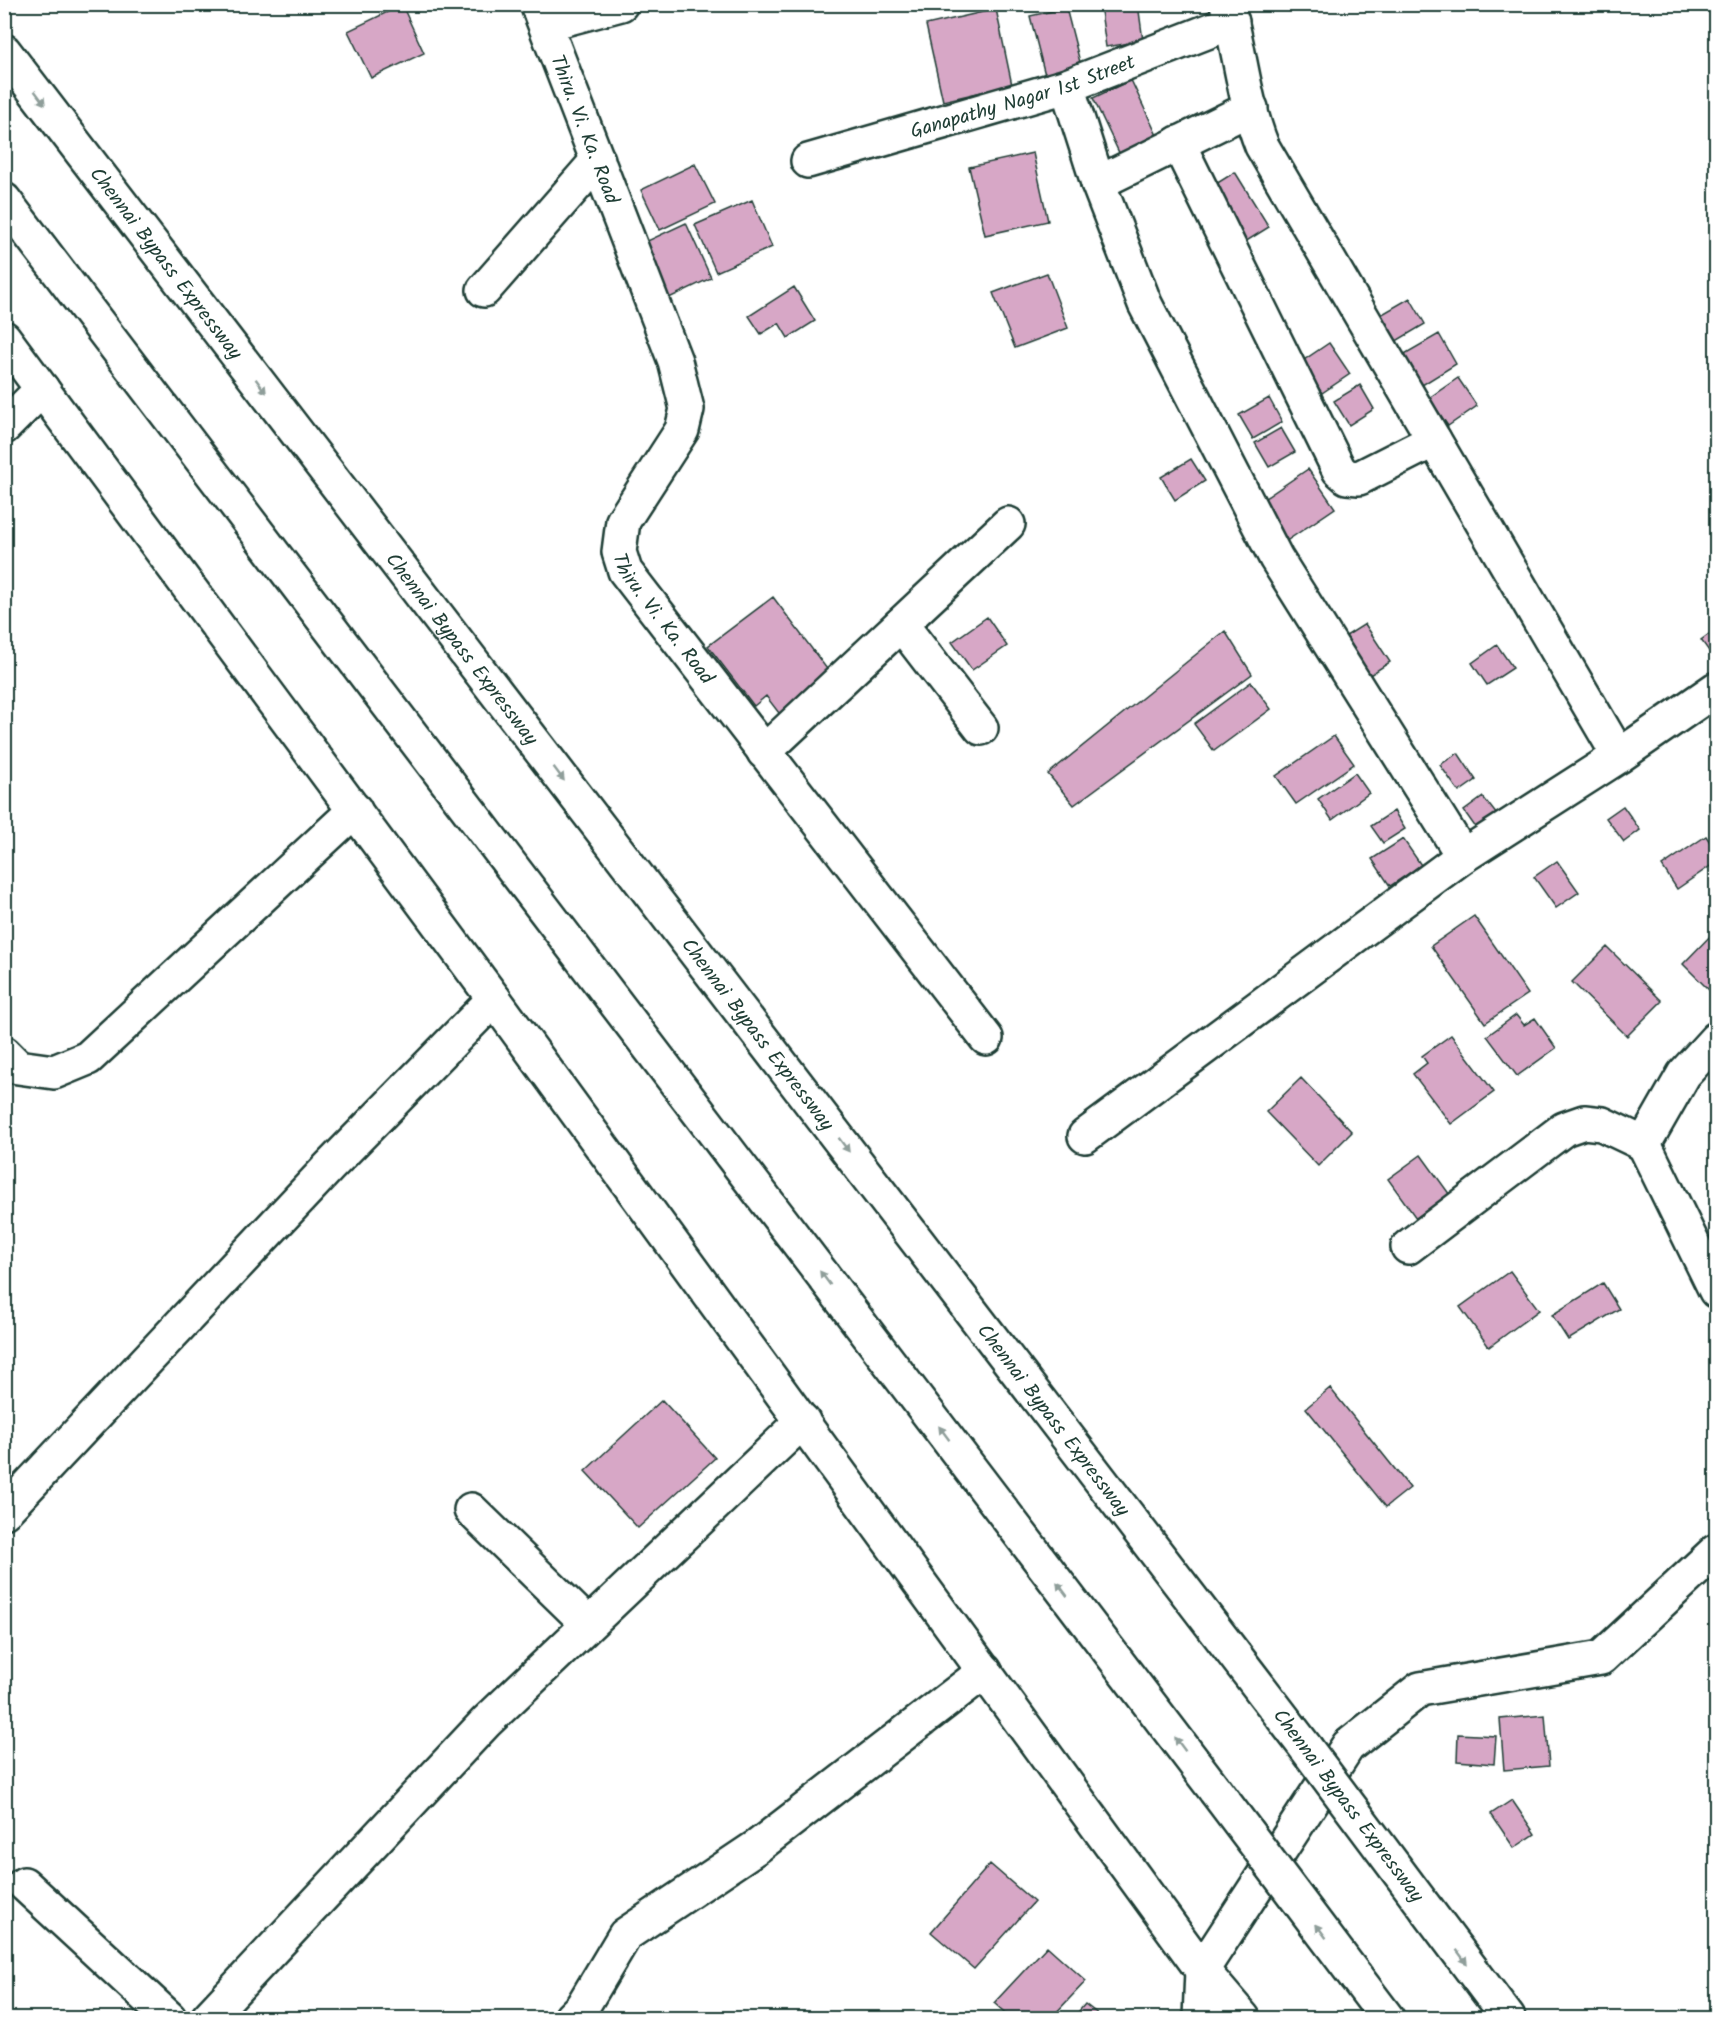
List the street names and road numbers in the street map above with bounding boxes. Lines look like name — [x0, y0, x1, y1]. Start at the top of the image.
street label: Ganapathy Nagar 1st Street — [907, 47, 1140, 149]
street label: Thiru. Vi. Ka. Road — [540, 50, 627, 210]
street label: Chennai Bypass Expressway — [80, 161, 250, 368]
street label: Chennai Bypass Expressway — [376, 546, 546, 754]
street label: Thiru. Vi. Ka. Road — [602, 549, 722, 693]
street label: Chennai Bypass Expressway — [672, 932, 842, 1139]
street label: Chennai Bypass Expressway — [968, 1317, 1137, 1525]
street label: Chennai Bypass Expressway — [1264, 1702, 1432, 1911]

